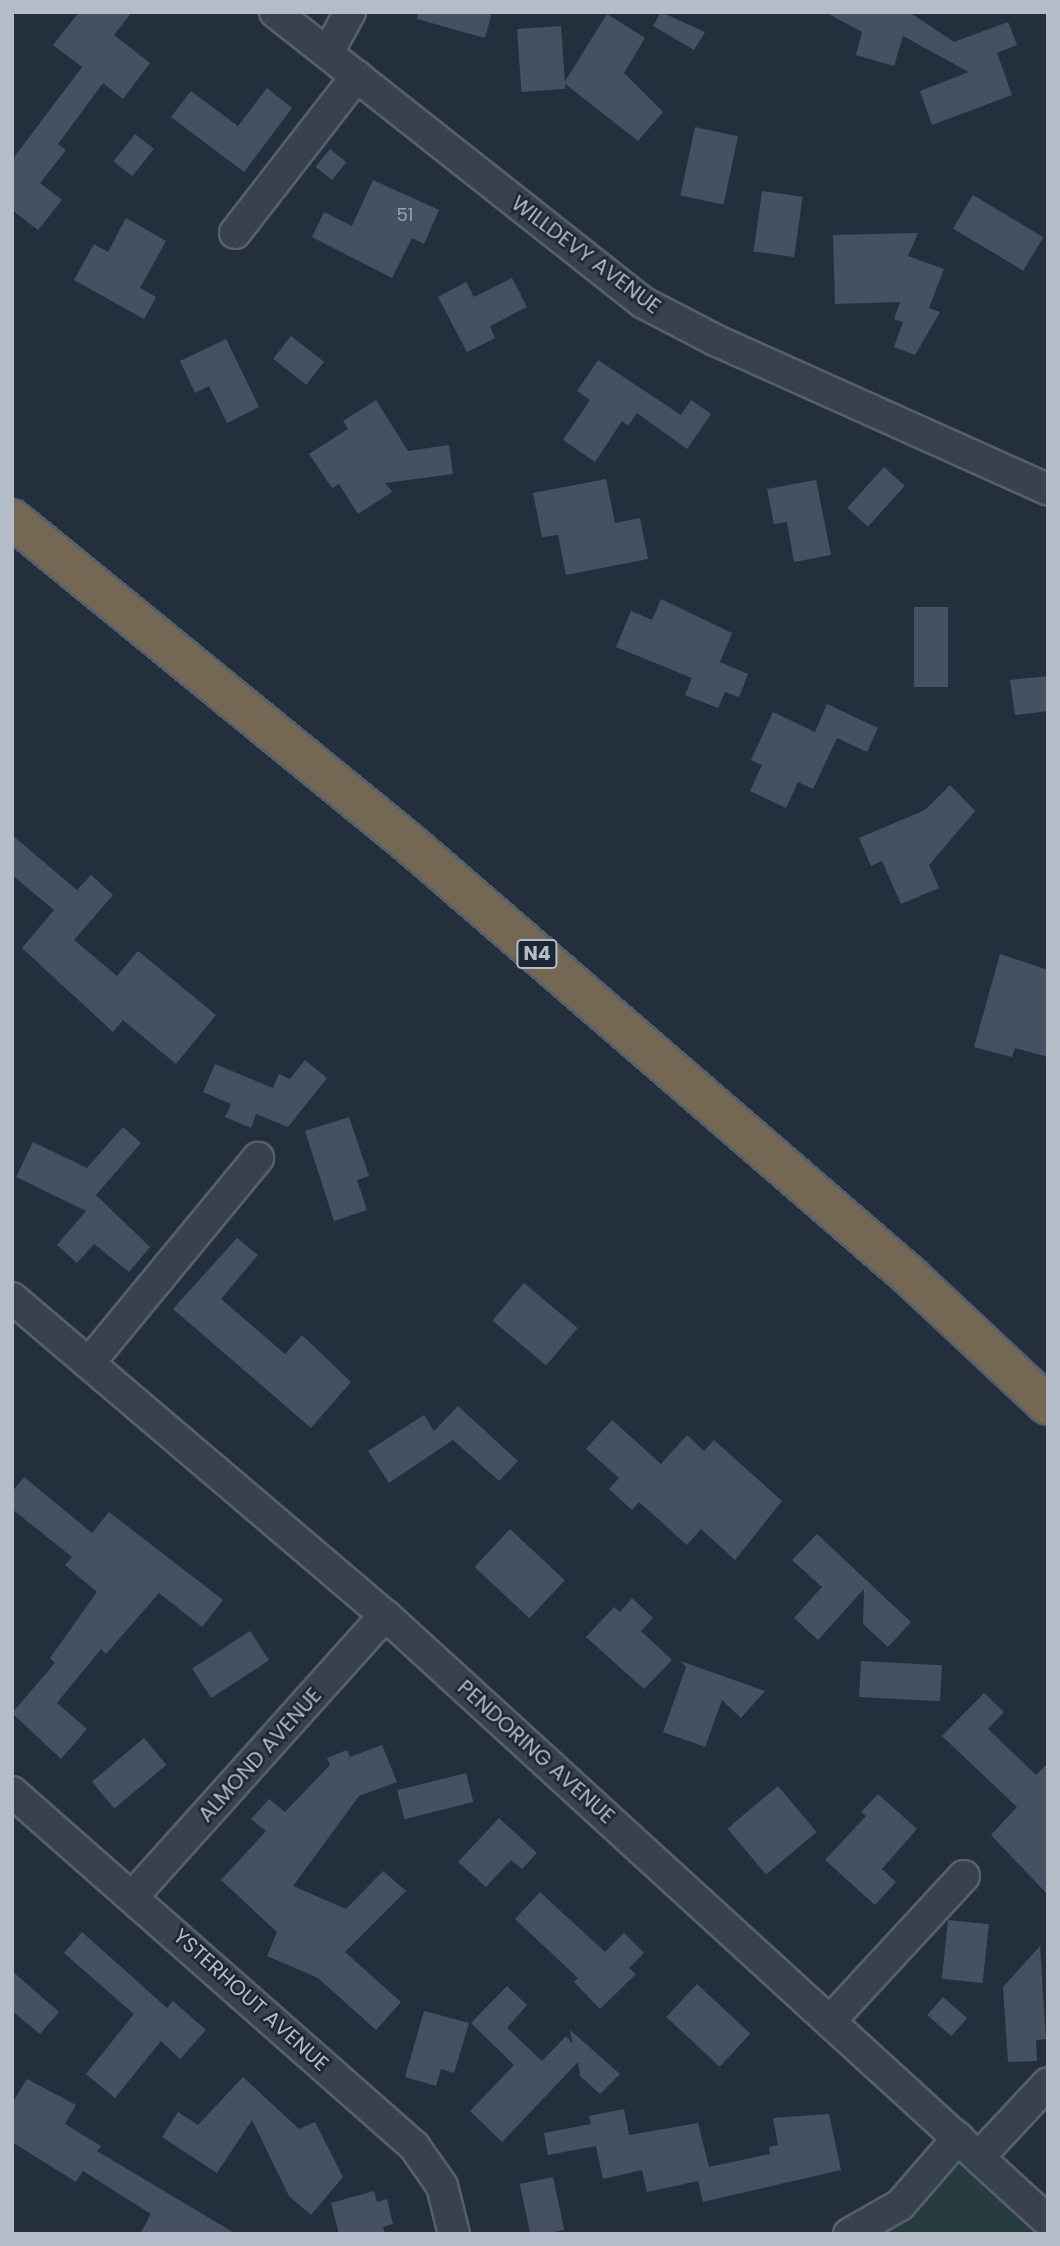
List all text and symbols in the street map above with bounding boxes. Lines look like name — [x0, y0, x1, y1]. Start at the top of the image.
street label: WILLDEVY AVENUE — [506, 191, 666, 319]
house number: 51 — [396, 204, 414, 226]
road number: N4 — [516, 938, 558, 970]
street label: PENDORING AVENUE — [452, 1675, 620, 1829]
street label: ALMOND AVENUE — [193, 1683, 327, 1827]
street label: YSTERHOUT AVENUE — [168, 1924, 334, 2076]

